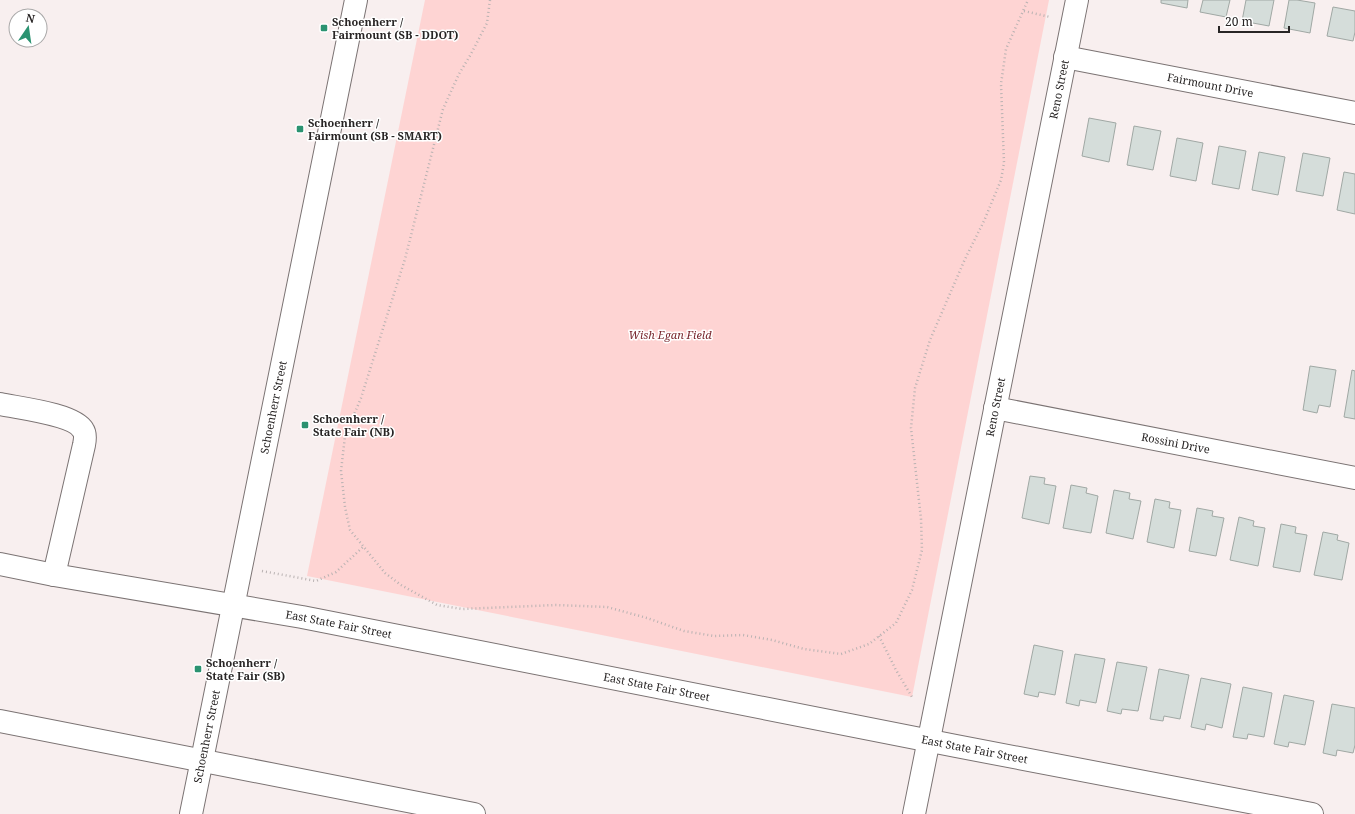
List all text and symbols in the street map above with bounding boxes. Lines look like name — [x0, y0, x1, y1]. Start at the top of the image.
north arrow — [8, 8, 48, 48]
scale bar — [1219, 8, 1289, 34]
text: N — [24, 9, 37, 26]
text: 20 m — [1225, 13, 1253, 30]
place label: Schoenherr / Fairmount (SB - DDOT) — [332, 14, 458, 42]
marker: Schoenherr / Fairmount (SB - DDOT) — [319, 23, 329, 33]
street label: Reno Street — [1045, 58, 1072, 120]
street label: Fairmount Drive — [1166, 69, 1255, 100]
place label: Schoenherr / Fairmount (SB - SMART) — [308, 115, 442, 143]
marker: Schoenherr / Fairmount (SB - SMART) — [295, 124, 305, 134]
park label: Wish Egan Field — [628, 327, 712, 342]
street label: Schoenherr Street — [256, 359, 290, 455]
street label: Reno Street — [982, 376, 1008, 438]
place label: Schoenherr / State Fair (NB) — [313, 411, 394, 439]
marker: Schoenherr / State Fair (NB) — [300, 420, 310, 430]
street label: Rossini Drive — [1140, 429, 1211, 457]
street label: East State Fair Street — [284, 606, 393, 642]
place label: Schoenherr / State Fair (SB) — [206, 655, 285, 683]
marker: Schoenherr / State Fair (SB) — [193, 664, 203, 674]
street label: East State Fair Street — [602, 669, 711, 704]
street label: Schoenherr Street — [189, 689, 223, 784]
street label: East State Fair Street — [920, 731, 1029, 767]

